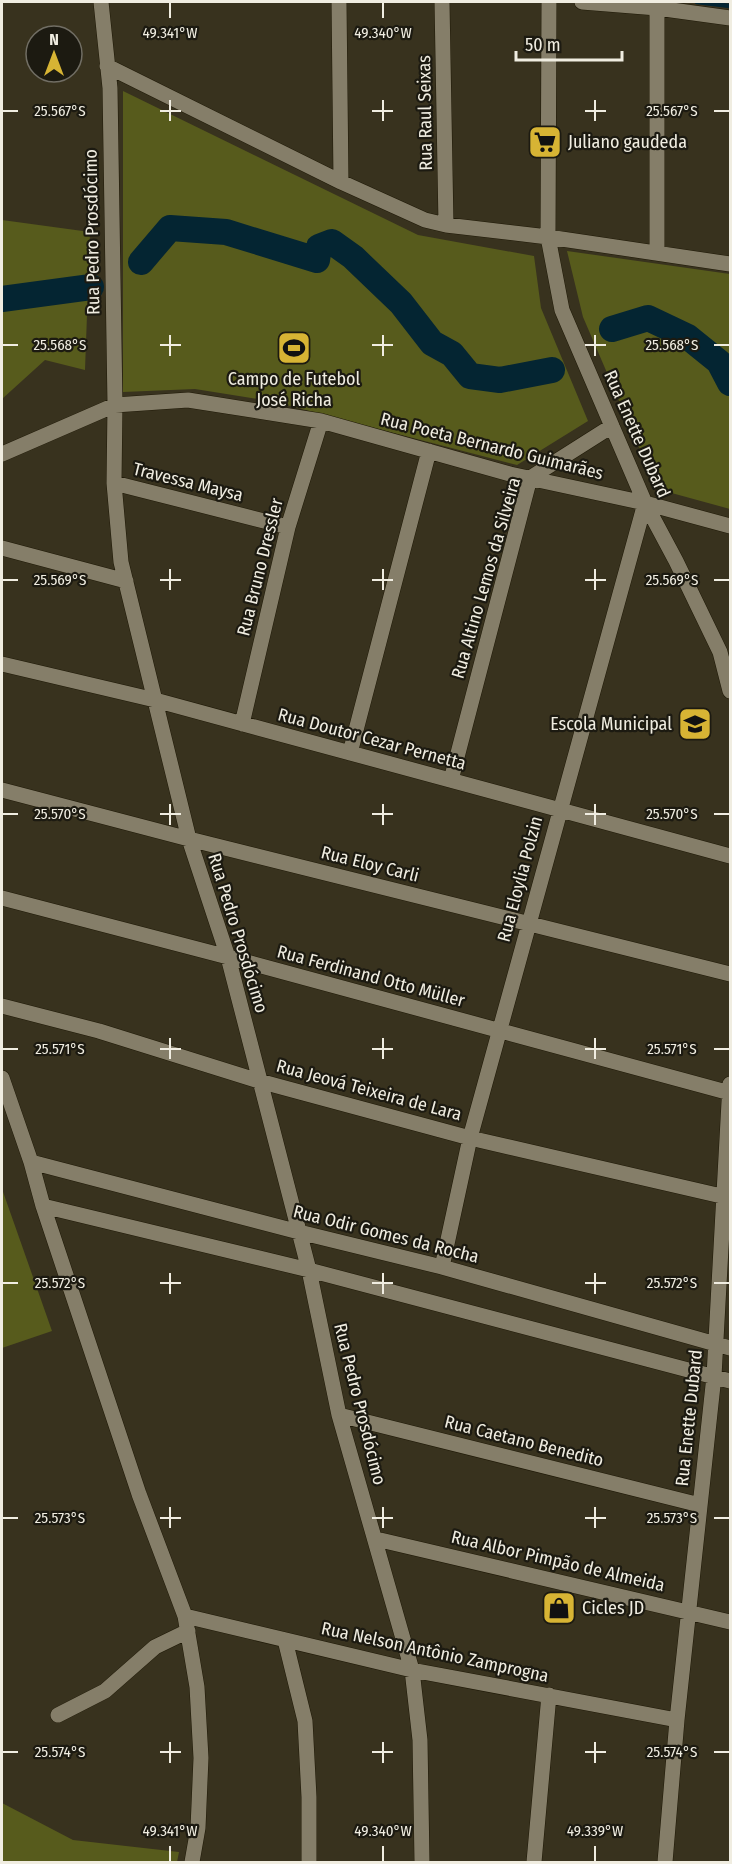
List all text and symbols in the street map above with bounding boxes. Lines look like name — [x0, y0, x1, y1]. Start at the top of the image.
north arrow — [24, 24, 84, 84]
text: 49.341°W — [143, 24, 197, 42]
text: 49.340°W — [354, 24, 412, 42]
scale bar — [516, 24, 622, 62]
text: N — [49, 30, 59, 49]
text: 50 m — [525, 34, 561, 56]
street label: Rua Raul Seixas — [413, 55, 437, 171]
text: 25.567°S — [34, 102, 86, 120]
text: 25.567°S — [646, 102, 698, 120]
supermarket icon: Juliano gaudeda — [527, 124, 563, 160]
place label: Juliano gaudeda — [568, 131, 687, 153]
street label: Rua Pedro Prosdócimo — [80, 149, 104, 315]
sports icon: Campo de Futebol José Richa — [276, 330, 312, 366]
text: 25.568°S — [33, 336, 87, 354]
text: 25.568°S — [645, 336, 699, 354]
street label: Rua Enette Dubard — [599, 367, 675, 501]
place label: Campo de Futebol José Richa — [228, 368, 361, 411]
street label: Rua Poeta Bernardo Guimarães — [378, 408, 606, 484]
street label: Travessa Maysa — [131, 458, 245, 506]
street label: Rua Altino Lemos da Silveira — [447, 475, 525, 681]
street label: Rua Bruno Dressler — [232, 495, 288, 638]
text: 25.569°S — [34, 571, 86, 589]
text: 25.569°S — [646, 571, 698, 589]
street label: Rua Doutor Cezar Pernetta — [276, 703, 469, 775]
school or university icon: Escola Municipal — [677, 706, 713, 742]
place label: Escola Municipal — [550, 713, 672, 735]
text: 25.570°S — [34, 805, 86, 823]
text: 25.570°S — [646, 805, 698, 823]
street label: Rua Eloylia Polzin — [493, 814, 547, 944]
street label: Rua Eloy Carli — [319, 841, 421, 887]
street label: Rua Pedro Prosdócimo — [203, 850, 273, 1016]
street label: Rua Ferdinand Otto Müller — [275, 940, 468, 1012]
text: 25.571°S — [35, 1040, 85, 1058]
text: 25.571°S — [647, 1040, 697, 1058]
street label: Rua Jeová Teixeira de Lara — [274, 1055, 464, 1125]
street label: Rua Odir Gomes da Rocha — [291, 1200, 481, 1268]
text: 25.572°S — [35, 1274, 85, 1292]
text: 25.572°S — [647, 1274, 697, 1292]
street label: Rua Pedro Prosdócimo — [329, 1321, 391, 1487]
street label: Rua Enette Dubard — [671, 1349, 707, 1487]
street label: Rua Caetano Benedito — [442, 1411, 606, 1471]
text: 25.573°S — [35, 1509, 85, 1527]
text: 25.573°S — [647, 1509, 697, 1527]
street label: Rua Albor Pimpão de Almeida — [449, 1526, 667, 1596]
shop icon: Cicles JD — [541, 1590, 577, 1626]
place label: Cicles JD — [582, 1597, 644, 1619]
street label: Rua Nelson Antônio Zamprogna — [319, 1617, 551, 1687]
text: 25.574°S — [35, 1743, 85, 1761]
text: 25.574°S — [647, 1743, 697, 1761]
text: 49.341°W — [143, 1822, 197, 1840]
text: 49.340°W — [354, 1822, 412, 1840]
text: 49.339°W — [567, 1822, 623, 1840]

